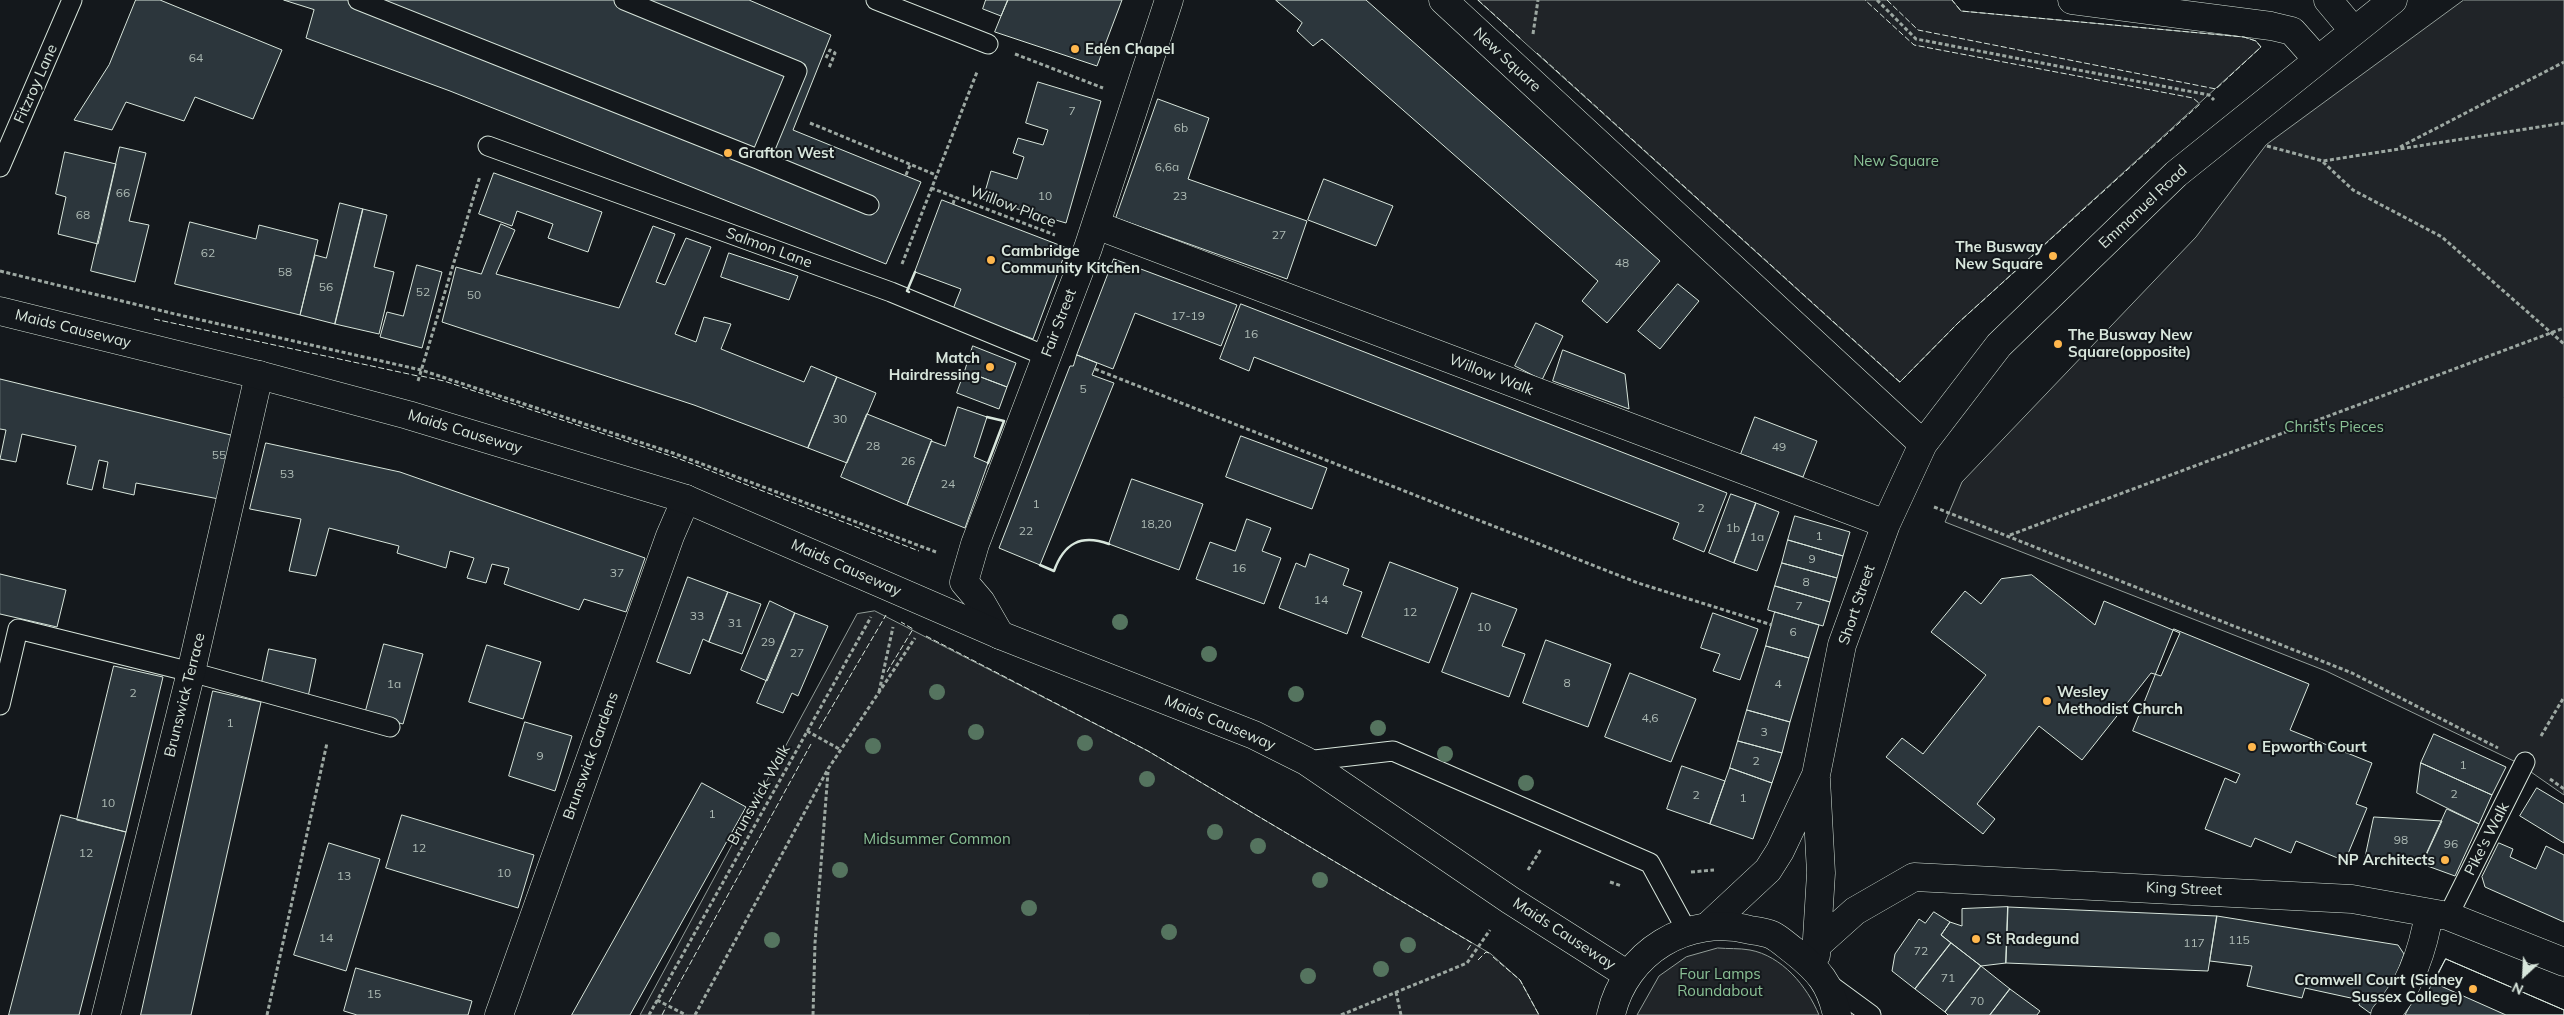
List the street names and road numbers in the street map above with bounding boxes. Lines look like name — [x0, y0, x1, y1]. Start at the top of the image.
street label: New Square — [1470, 24, 1544, 96]
street label: Fitzroy Lane — [11, 42, 61, 126]
street label: Emmanuel Road — [2095, 162, 2191, 252]
street label: Willow Place — [967, 182, 1059, 232]
street label: Salmon Lane — [723, 224, 815, 272]
street label: Fair Street — [1038, 286, 1080, 360]
street label: Maids Causeway — [13, 306, 133, 352]
street label: Willow Walk — [1446, 351, 1536, 399]
street label: Maids Causeway — [406, 406, 524, 458]
street label: Maids Causeway — [788, 536, 904, 600]
street label: Short Street — [1835, 563, 1879, 647]
street label: Brunswick Terrace — [161, 631, 209, 759]
street label: Brunswick Gardens — [559, 690, 623, 822]
street label: Maids Causeway — [1162, 692, 1278, 754]
street label: Brunswick Walk — [724, 742, 794, 848]
street label: Pike's Walk — [2461, 799, 2513, 879]
street label: King Street — [2146, 879, 2222, 899]
street label: Maids Causeway — [1509, 894, 1619, 974]

